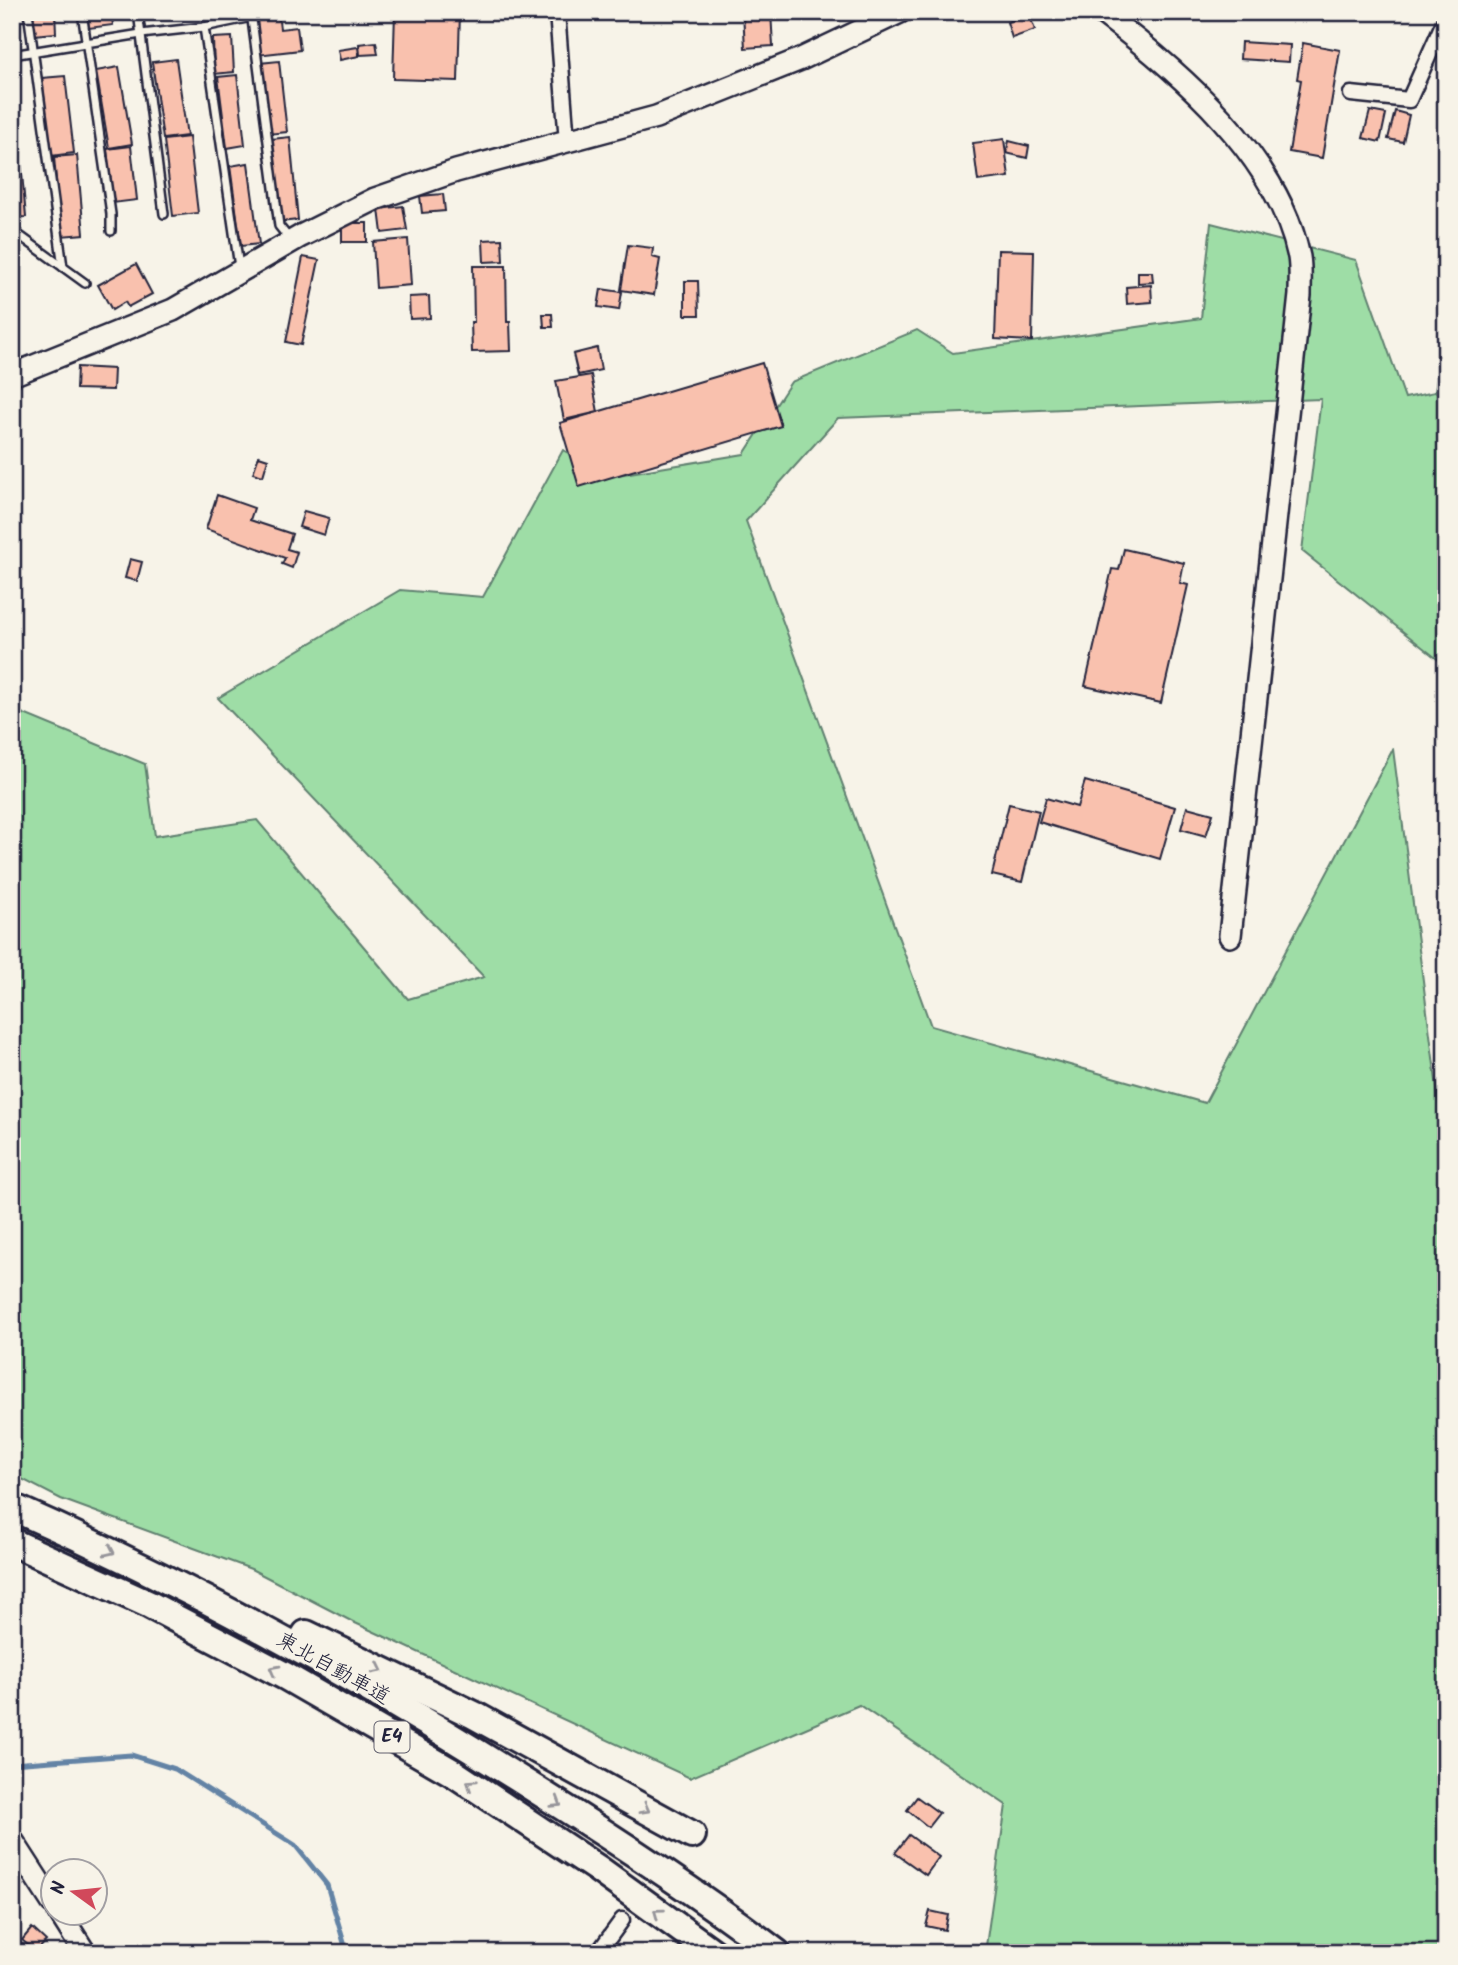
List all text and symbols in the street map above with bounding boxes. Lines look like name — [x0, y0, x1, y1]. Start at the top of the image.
one-way arrow — [102, 1543, 115, 1557]
street label: 東北自動車道 — [270, 1624, 396, 1714]
one-way arrow — [371, 1661, 383, 1675]
one-way arrow — [269, 1665, 281, 1678]
road number: E4 — [374, 1722, 410, 1752]
one-way arrow — [465, 1779, 478, 1792]
one-way arrow — [550, 1794, 563, 1807]
one-way arrow — [637, 1801, 650, 1814]
north arrow — [38, 1856, 108, 1926]
text: N — [43, 1878, 76, 1898]
one-way arrow — [653, 1908, 666, 1921]

